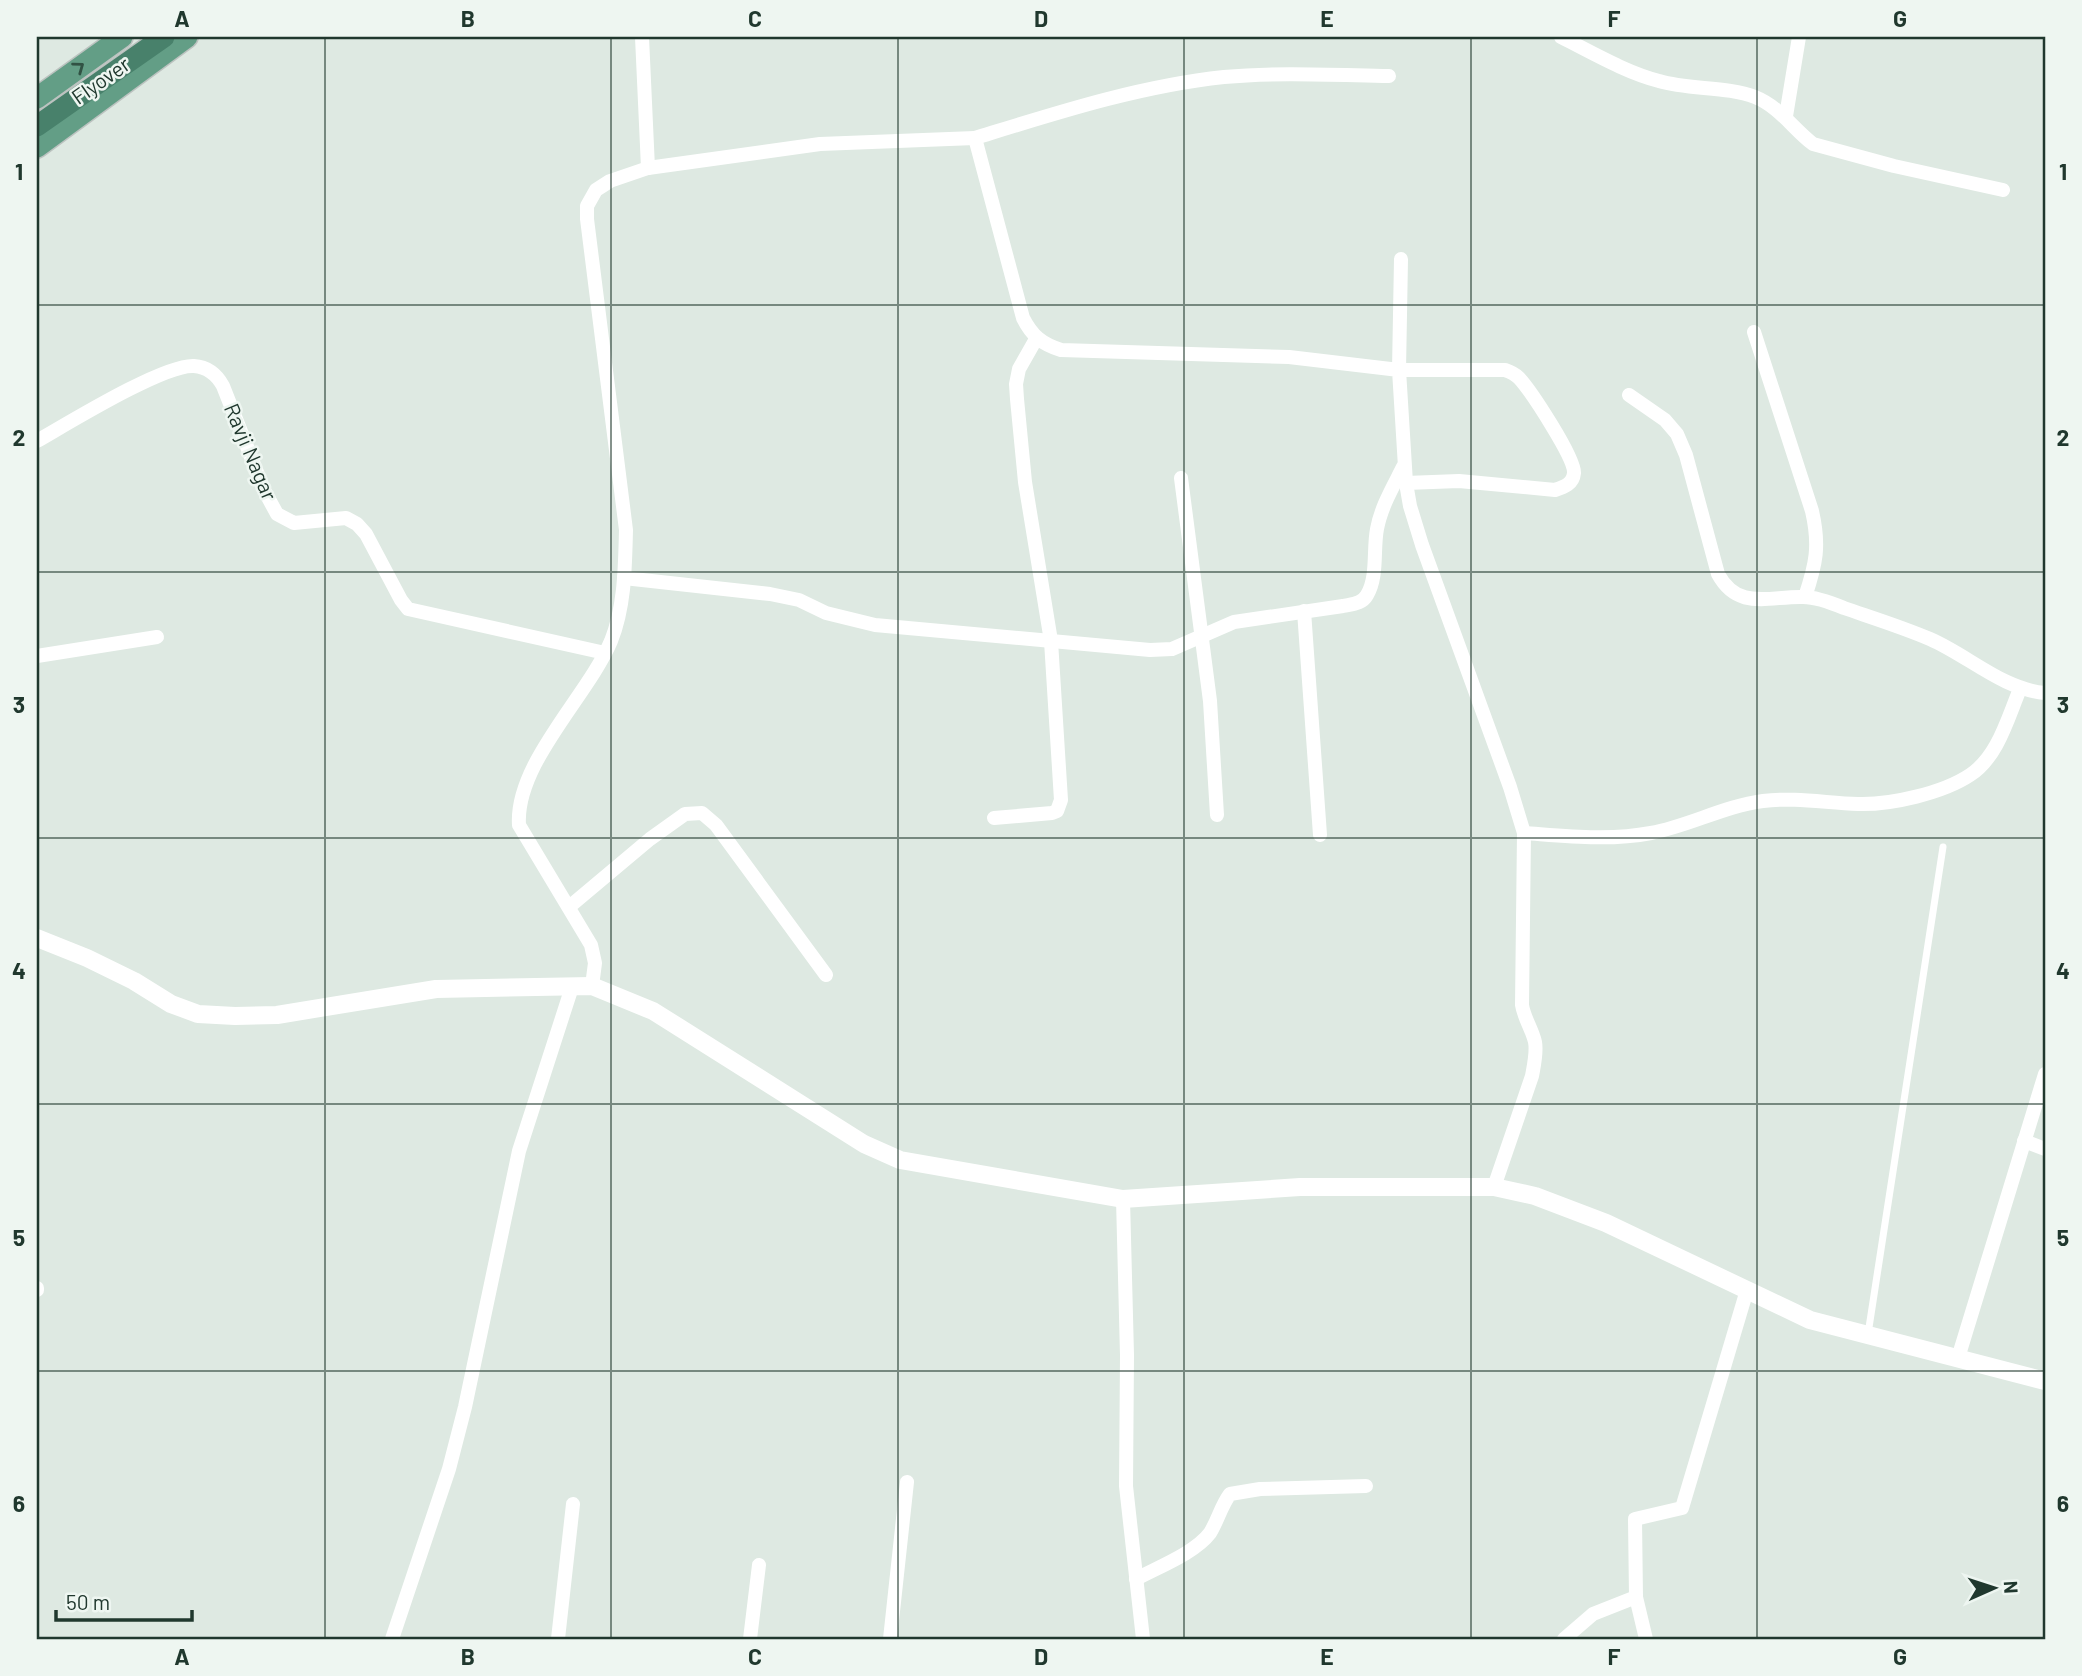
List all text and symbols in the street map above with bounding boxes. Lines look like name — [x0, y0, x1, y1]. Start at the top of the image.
text: A — [174, 4, 190, 32]
text: B — [461, 4, 475, 32]
text: C — [748, 4, 762, 32]
text: D — [1034, 4, 1048, 32]
text: E — [1320, 4, 1334, 32]
text: F — [1608, 4, 1621, 32]
text: G — [1893, 4, 1907, 32]
street label: Flyover — [66, 51, 134, 109]
one-way arrow — [71, 63, 84, 75]
text: 1 — [15, 157, 23, 185]
text: 1 — [2059, 157, 2067, 185]
street label: Ravji Nagar — [220, 399, 283, 504]
text: 2 — [13, 423, 25, 451]
text: 2 — [2057, 423, 2069, 451]
text: 3 — [13, 690, 25, 718]
text: 3 — [2057, 690, 2069, 718]
text: 4 — [12, 956, 26, 984]
text: 4 — [2056, 956, 2070, 984]
text: 5 — [13, 1223, 25, 1251]
text: 5 — [2057, 1223, 2069, 1251]
text: 6 — [13, 1489, 25, 1517]
text: 6 — [2057, 1489, 2069, 1517]
north arrow — [1960, 1554, 2030, 1624]
scale bar — [56, 1578, 192, 1622]
text: N — [2000, 1580, 2023, 1594]
text: 50 m — [66, 1589, 110, 1614]
text: A — [174, 1642, 190, 1670]
text: B — [461, 1642, 475, 1670]
text: C — [748, 1642, 762, 1670]
text: D — [1034, 1642, 1048, 1670]
text: E — [1320, 1642, 1334, 1670]
text: F — [1608, 1642, 1621, 1670]
text: G — [1893, 1642, 1907, 1670]

